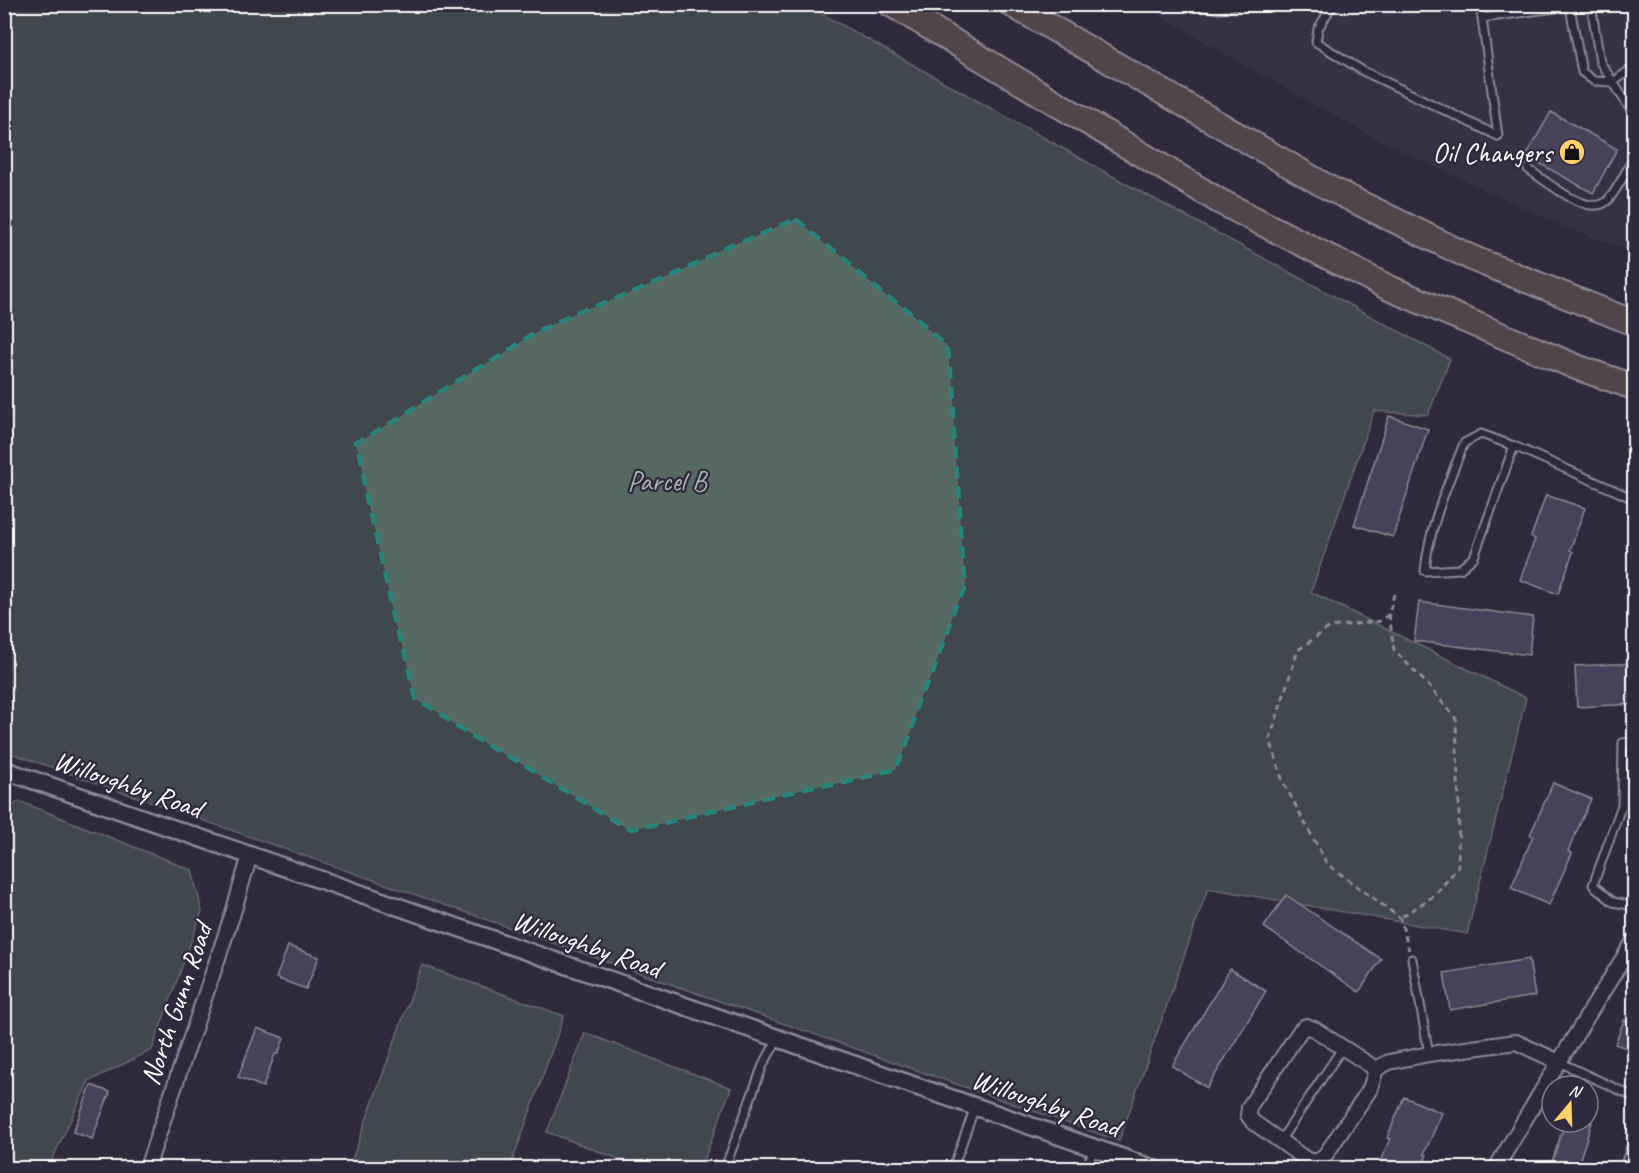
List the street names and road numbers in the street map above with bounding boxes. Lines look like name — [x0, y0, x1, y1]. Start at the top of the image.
street label: Willoughby Road — [49, 742, 210, 827]
street label: Willoughby Road — [508, 902, 669, 987]
street label: North Gunn Road — [132, 915, 221, 1089]
street label: Willoughby Road — [967, 1061, 1128, 1146]

